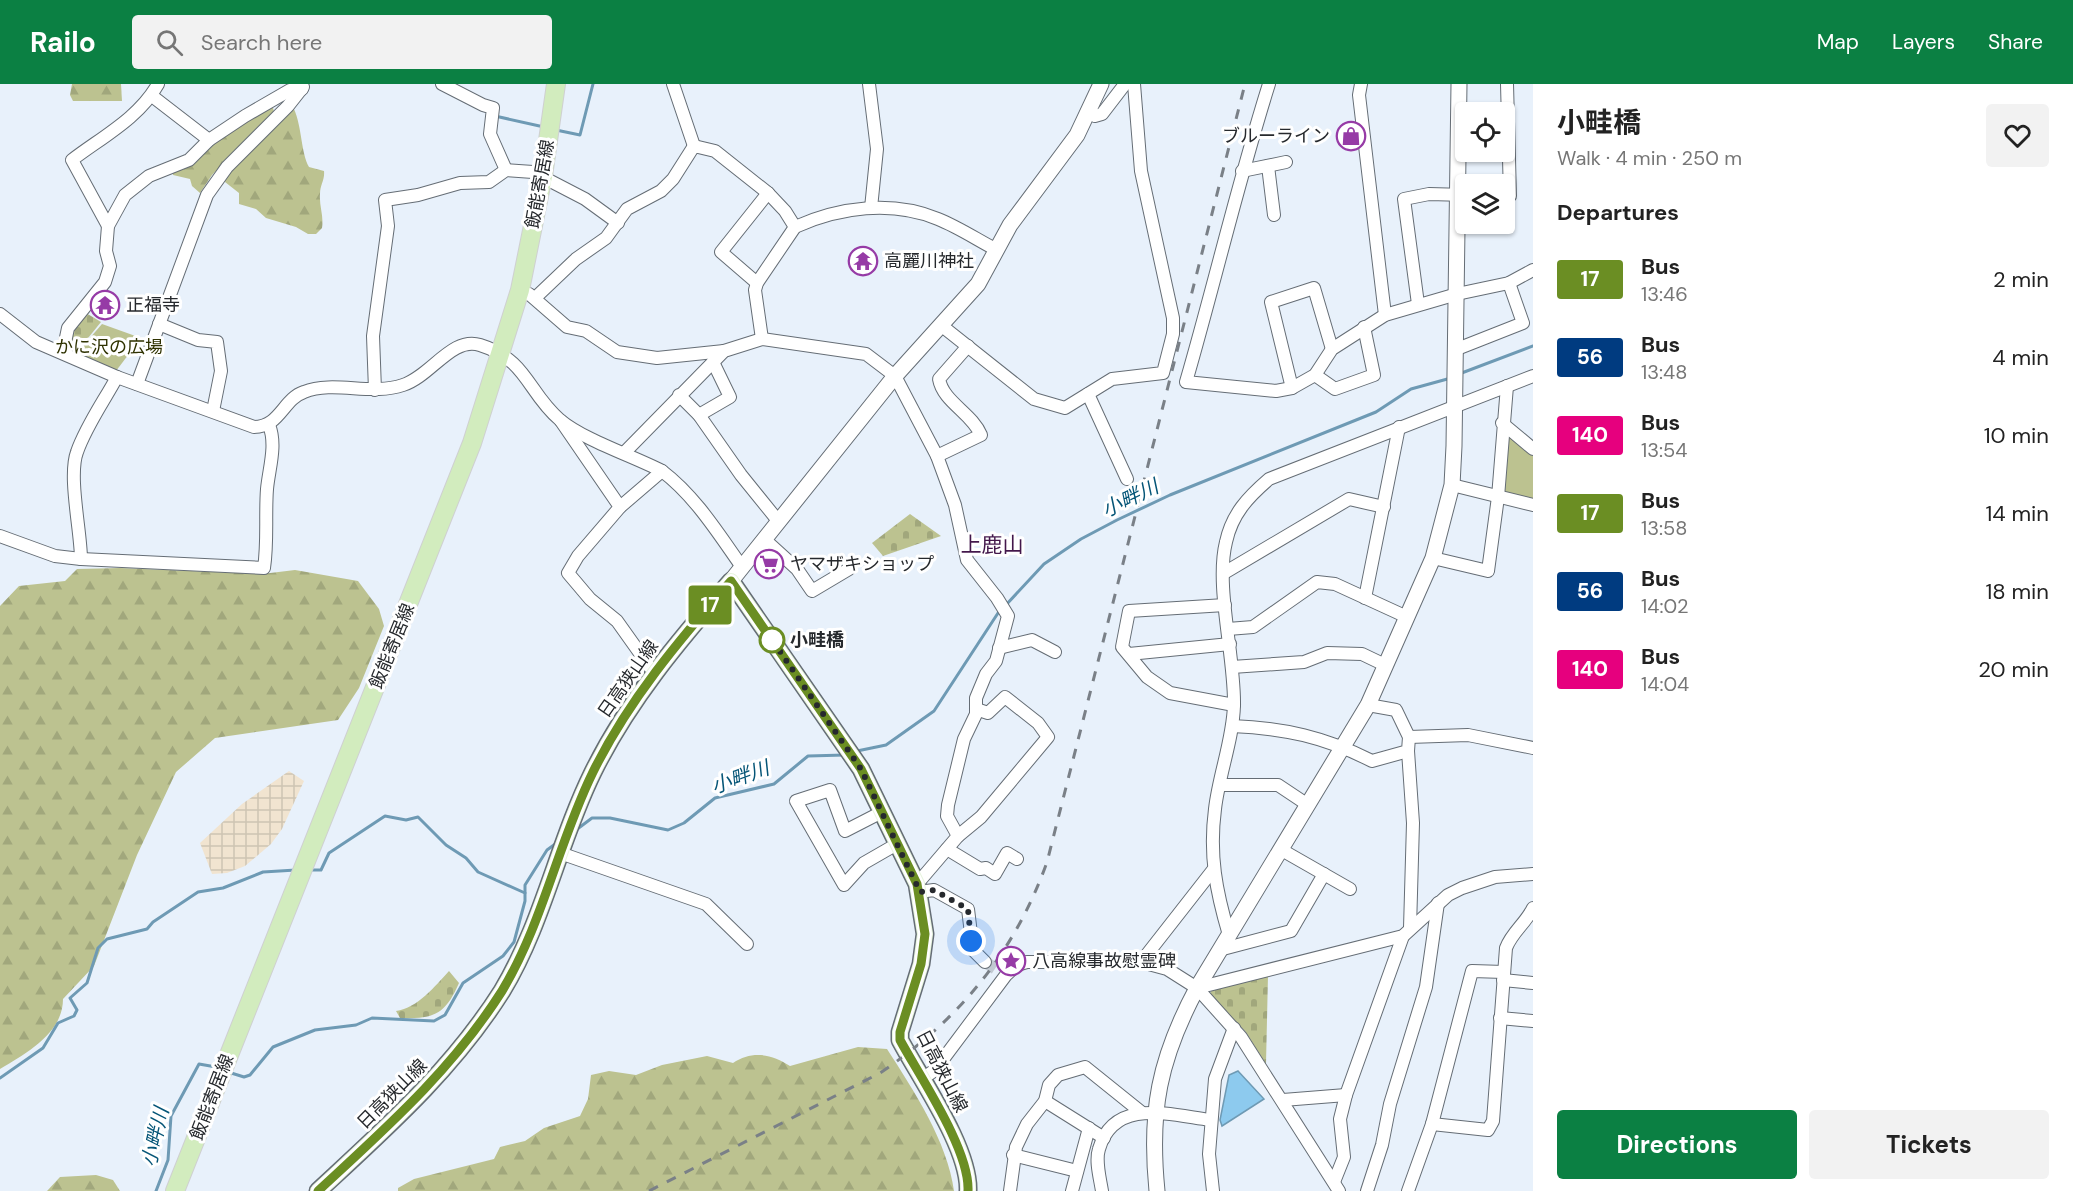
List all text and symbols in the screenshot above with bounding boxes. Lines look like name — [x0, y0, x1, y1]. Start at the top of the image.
search box — [132, 15, 552, 69]
text: Railo — [30, 24, 96, 61]
icon: search — [153, 26, 186, 59]
text: Search here — [201, 28, 322, 57]
text: Map — [1817, 28, 1859, 56]
text: Layers — [1892, 28, 1955, 56]
text: Share — [1988, 28, 2043, 56]
map controls — [1455, 102, 1515, 234]
button: locate — [1455, 102, 1515, 162]
text: 小畦橋 — [1557, 104, 1641, 141]
button: heart — [1986, 104, 2049, 167]
shop icon: ブルーライン — [1335, 120, 1367, 152]
place label: ブルーライン — [1222, 124, 1330, 148]
street label: 飯能寄居線 — [520, 138, 560, 230]
text: Walk · 4 min · 250 m — [1557, 145, 1742, 171]
button: layers — [1455, 174, 1515, 234]
text: Departures — [1557, 198, 1679, 227]
temple icon: 高麗川神社 — [847, 245, 879, 277]
place label: 高麗川神社 — [884, 249, 974, 273]
text: Bus — [1641, 252, 1680, 281]
text: 17 — [1581, 265, 1599, 293]
text: 2 min — [1993, 265, 2049, 294]
text: 13:46 — [1641, 281, 1688, 307]
temple icon: 正福寺 — [89, 289, 121, 321]
place label: 正福寺 — [126, 293, 180, 317]
text: Bus — [1641, 330, 1680, 359]
park label: かに沢の広場 — [55, 335, 163, 359]
text: 56 — [1577, 343, 1603, 371]
text: 4 min — [1992, 343, 2049, 372]
text: 13:48 — [1641, 359, 1687, 385]
text: Bus — [1641, 408, 1680, 437]
text: 140 — [1572, 421, 1608, 449]
text: 10 min — [1984, 421, 2049, 450]
text: 13:54 — [1641, 437, 1687, 463]
water label: 小畔川 — [1097, 472, 1164, 523]
text: Bus — [1641, 486, 1680, 515]
text: 17 — [1581, 499, 1599, 527]
text: 14 min — [1985, 499, 2049, 528]
text: 13:58 — [1641, 515, 1687, 541]
district label: 上鹿山 — [961, 531, 1024, 559]
supermarket icon: ヤマザキショップ — [753, 548, 785, 580]
place label: ヤマザキショップ — [790, 552, 934, 576]
text: Bus — [1641, 564, 1680, 593]
text: 56 — [1577, 577, 1603, 605]
text: 18 min — [1985, 577, 2049, 606]
line badge: 17 — [683, 586, 737, 624]
text: 17 — [701, 591, 719, 619]
text: 14:02 — [1641, 593, 1688, 619]
street label: 飯能寄居線 — [364, 600, 420, 692]
marker: 小畦橋 — [759, 627, 785, 653]
place label: 小畦橋 — [790, 628, 844, 652]
street label: 日高狭山線 — [592, 635, 664, 723]
text: Bus — [1641, 642, 1680, 671]
text: 140 — [1572, 655, 1608, 683]
text: 20 min — [1978, 655, 2049, 684]
text: 14:04 — [1641, 671, 1689, 697]
water label: 小畔川 — [707, 754, 775, 799]
your location — [956, 926, 986, 956]
place icon: 八高線事故慰霊碑 — [995, 945, 1027, 977]
place label: 八高線事故慰霊碑 — [1032, 949, 1176, 973]
street label: 日高狭山線 — [911, 1025, 973, 1117]
street label: 飯能寄居線 — [185, 1051, 239, 1143]
street label: 日高狭山線 — [352, 1054, 432, 1134]
water label: 小畔川 — [136, 1103, 175, 1169]
button: Directions — [1557, 1110, 1797, 1179]
button: Tickets — [1809, 1110, 2049, 1179]

